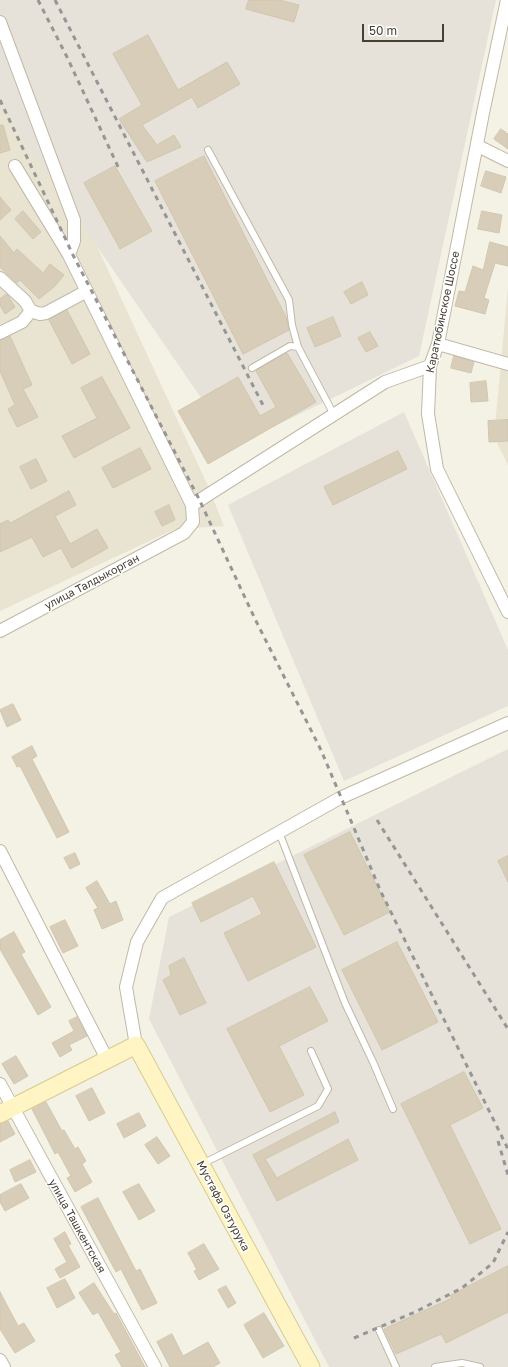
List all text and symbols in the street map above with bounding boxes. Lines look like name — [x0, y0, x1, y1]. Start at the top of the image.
scale bar — [364, 16, 446, 42]
text: 50 m — [369, 23, 397, 38]
street label: Каратюбинское Шоссе — [424, 250, 462, 374]
street label: улица Талдыкорган — [42, 551, 142, 613]
street label: Мустафа Озтурука — [194, 1158, 252, 1254]
street label: улица Ташкентская — [46, 1177, 108, 1275]

